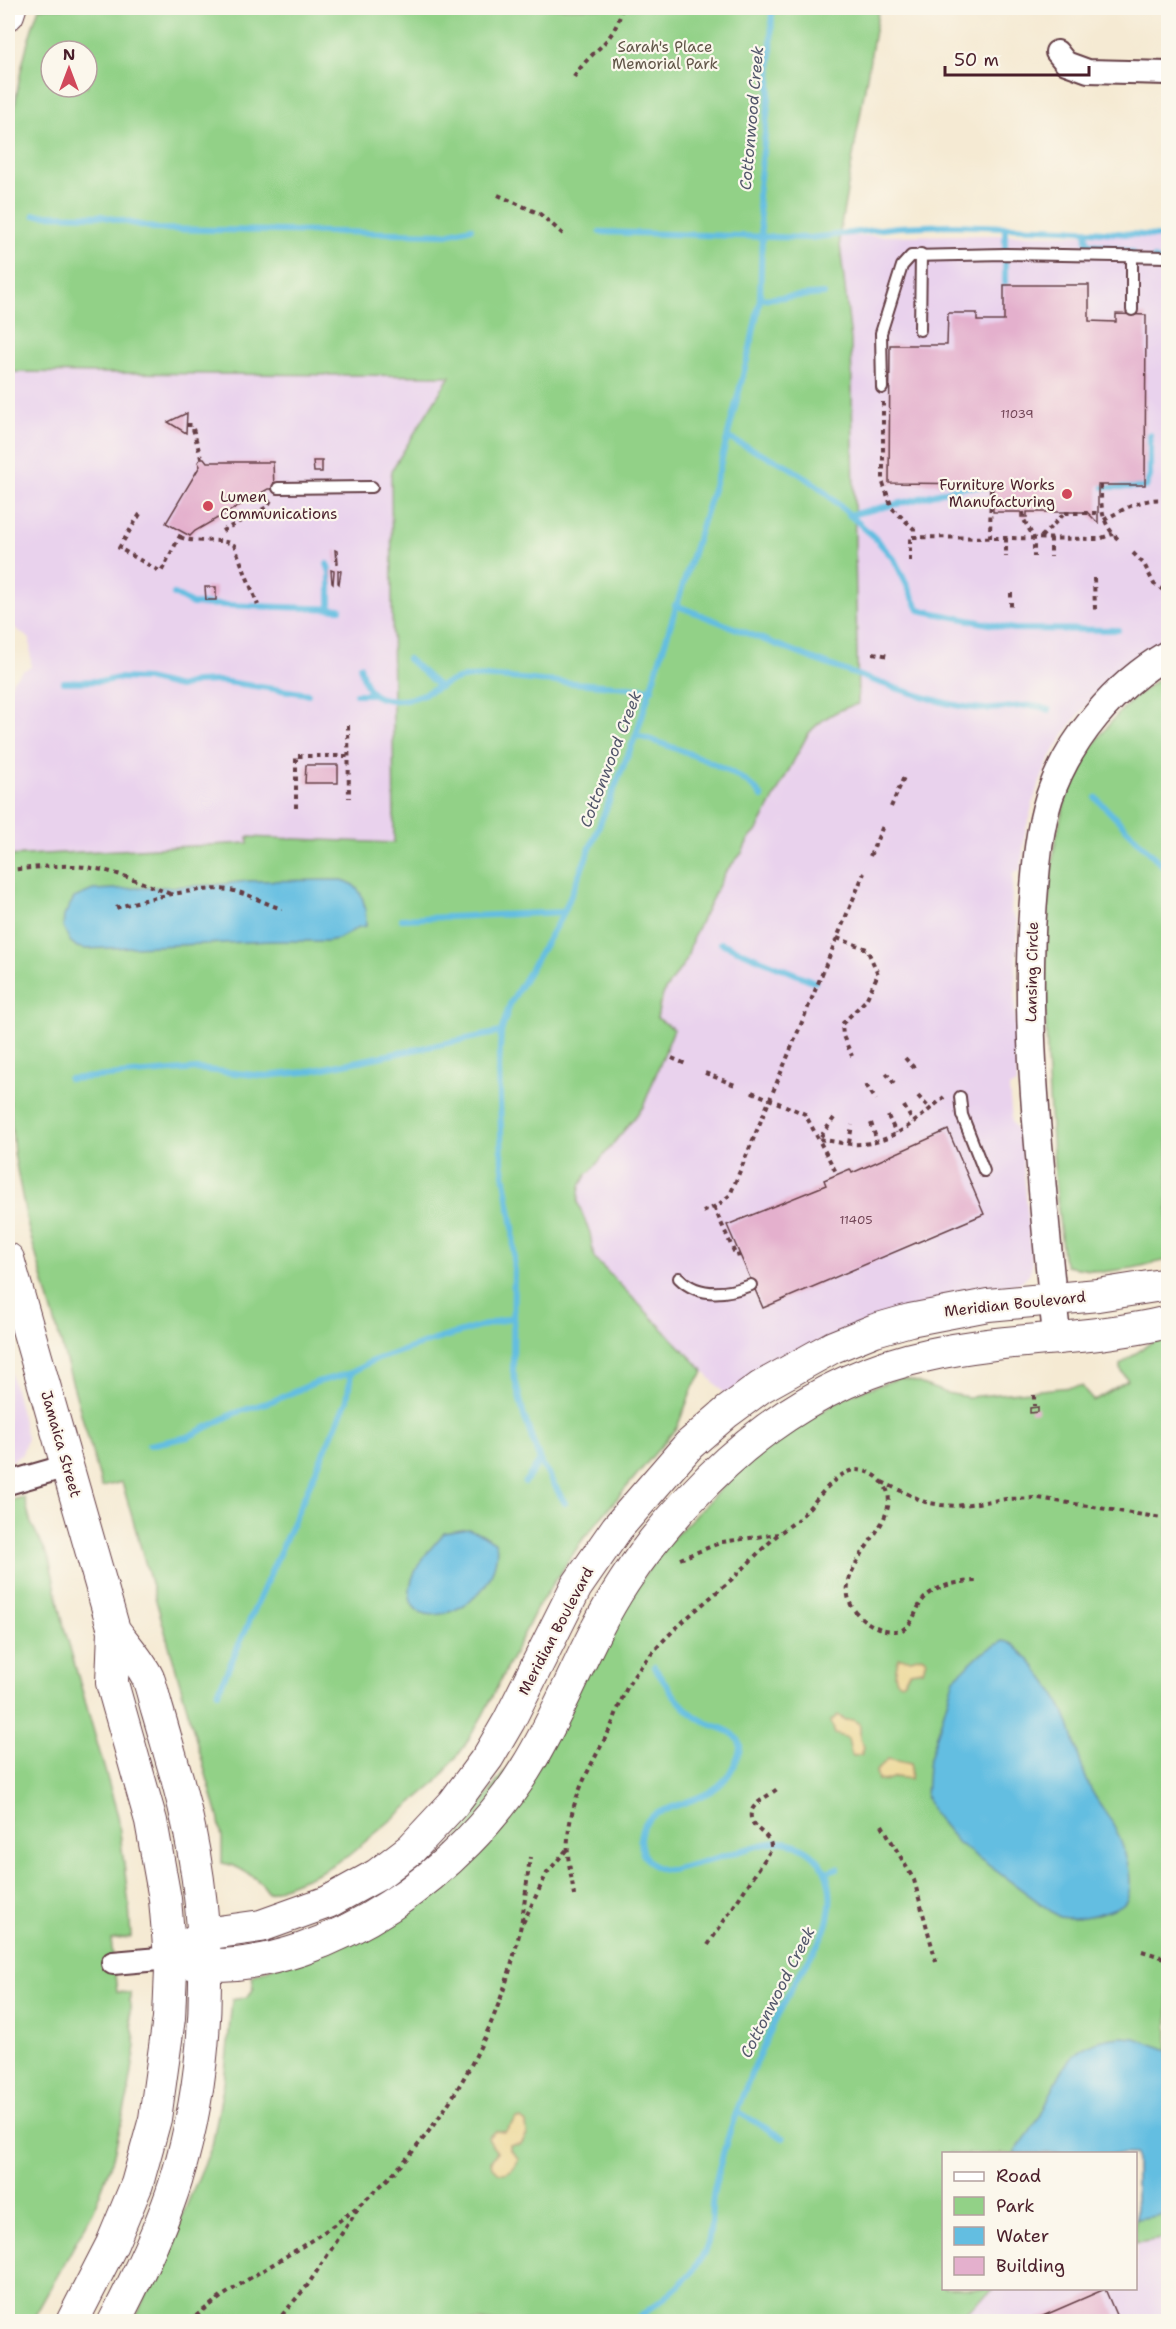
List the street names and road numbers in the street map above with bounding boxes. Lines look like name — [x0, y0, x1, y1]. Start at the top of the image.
street label: Lansing Circle — [1021, 922, 1043, 1022]
street label: Meridian Boulevard — [943, 1287, 1087, 1321]
street label: Jamaica Street — [36, 1388, 86, 1500]
street label: Meridian Boulevard — [514, 1563, 598, 1699]

